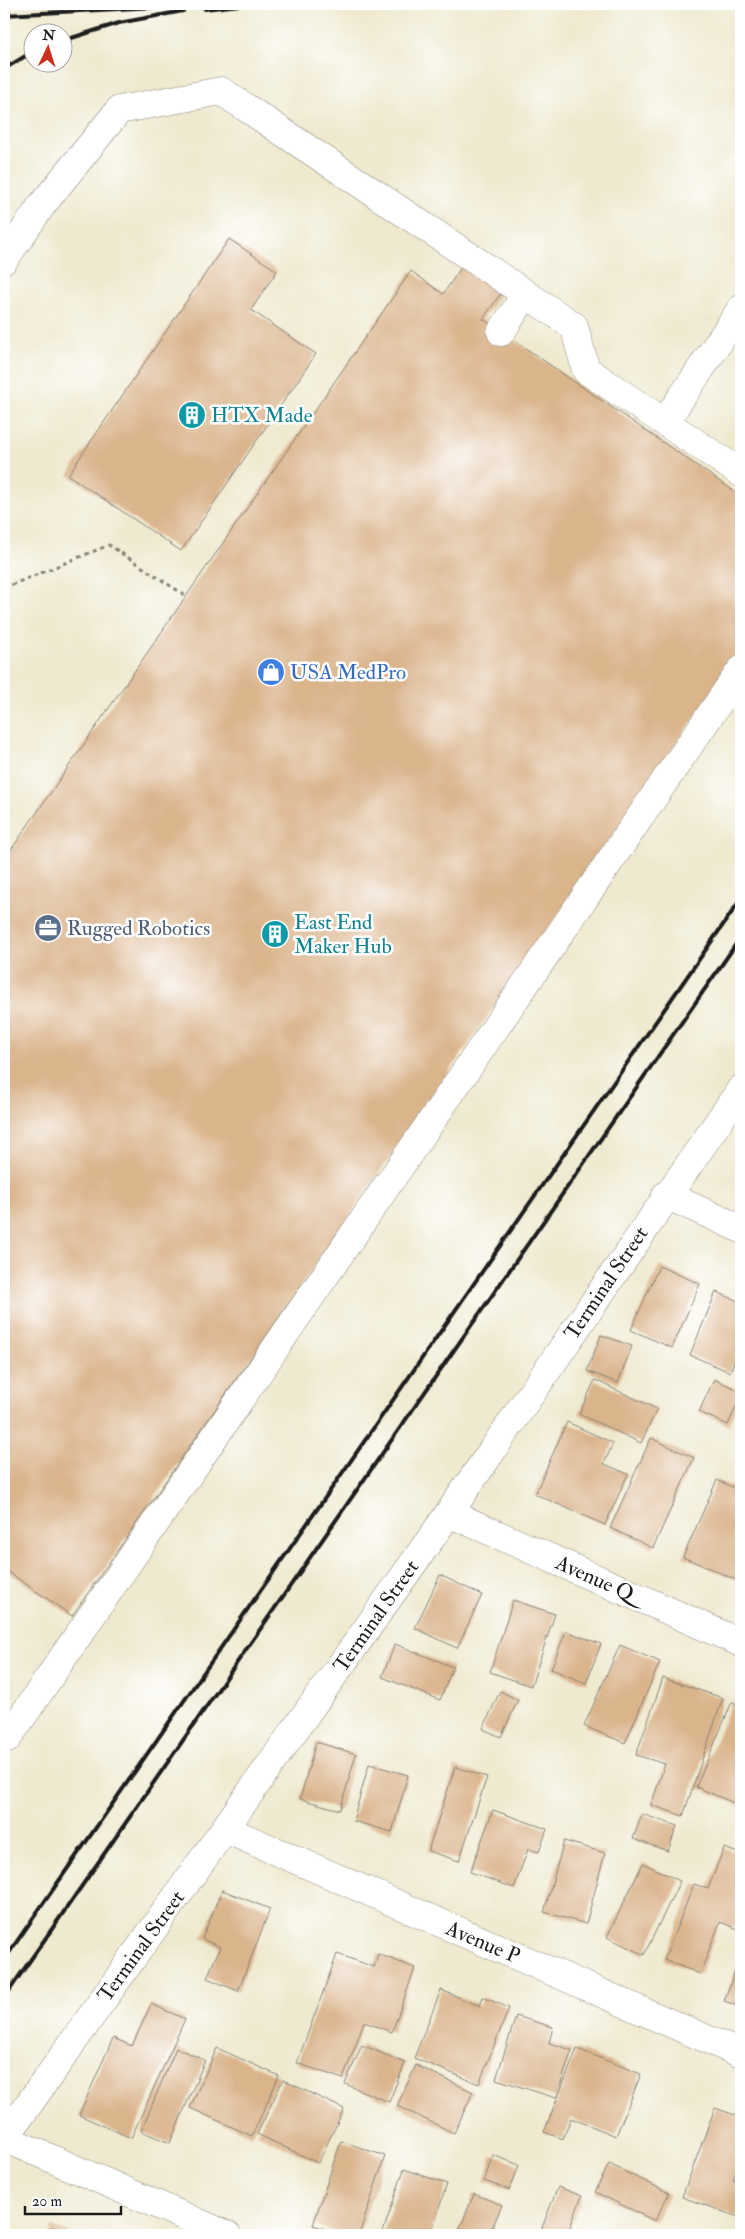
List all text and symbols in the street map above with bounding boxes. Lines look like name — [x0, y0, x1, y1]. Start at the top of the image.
north arrow — [22, 22, 72, 72]
text: N — [41, 27, 56, 44]
building icon: HTX Made — [177, 400, 207, 430]
place label: HTX Made — [211, 402, 313, 429]
shop icon: USA MedPro — [256, 657, 286, 687]
place label: USA MedPro — [290, 659, 406, 686]
place label: East End Maker Hub — [294, 909, 392, 960]
office icon: Rugged Robotics — [33, 913, 63, 943]
place label: Rugged Robotics — [67, 915, 210, 942]
building icon: East End Maker Hub — [260, 919, 290, 949]
street label: Terminal Street — [559, 1221, 654, 1345]
street label: Avenue Q — [551, 1549, 650, 1613]
street label: Terminal Street — [328, 1555, 425, 1678]
street label: Terminal Street — [92, 1885, 191, 2007]
street label: Avenue P — [441, 1915, 524, 1970]
scale bar — [25, 2184, 121, 2216]
text: 20 m — [32, 2192, 62, 2211]

